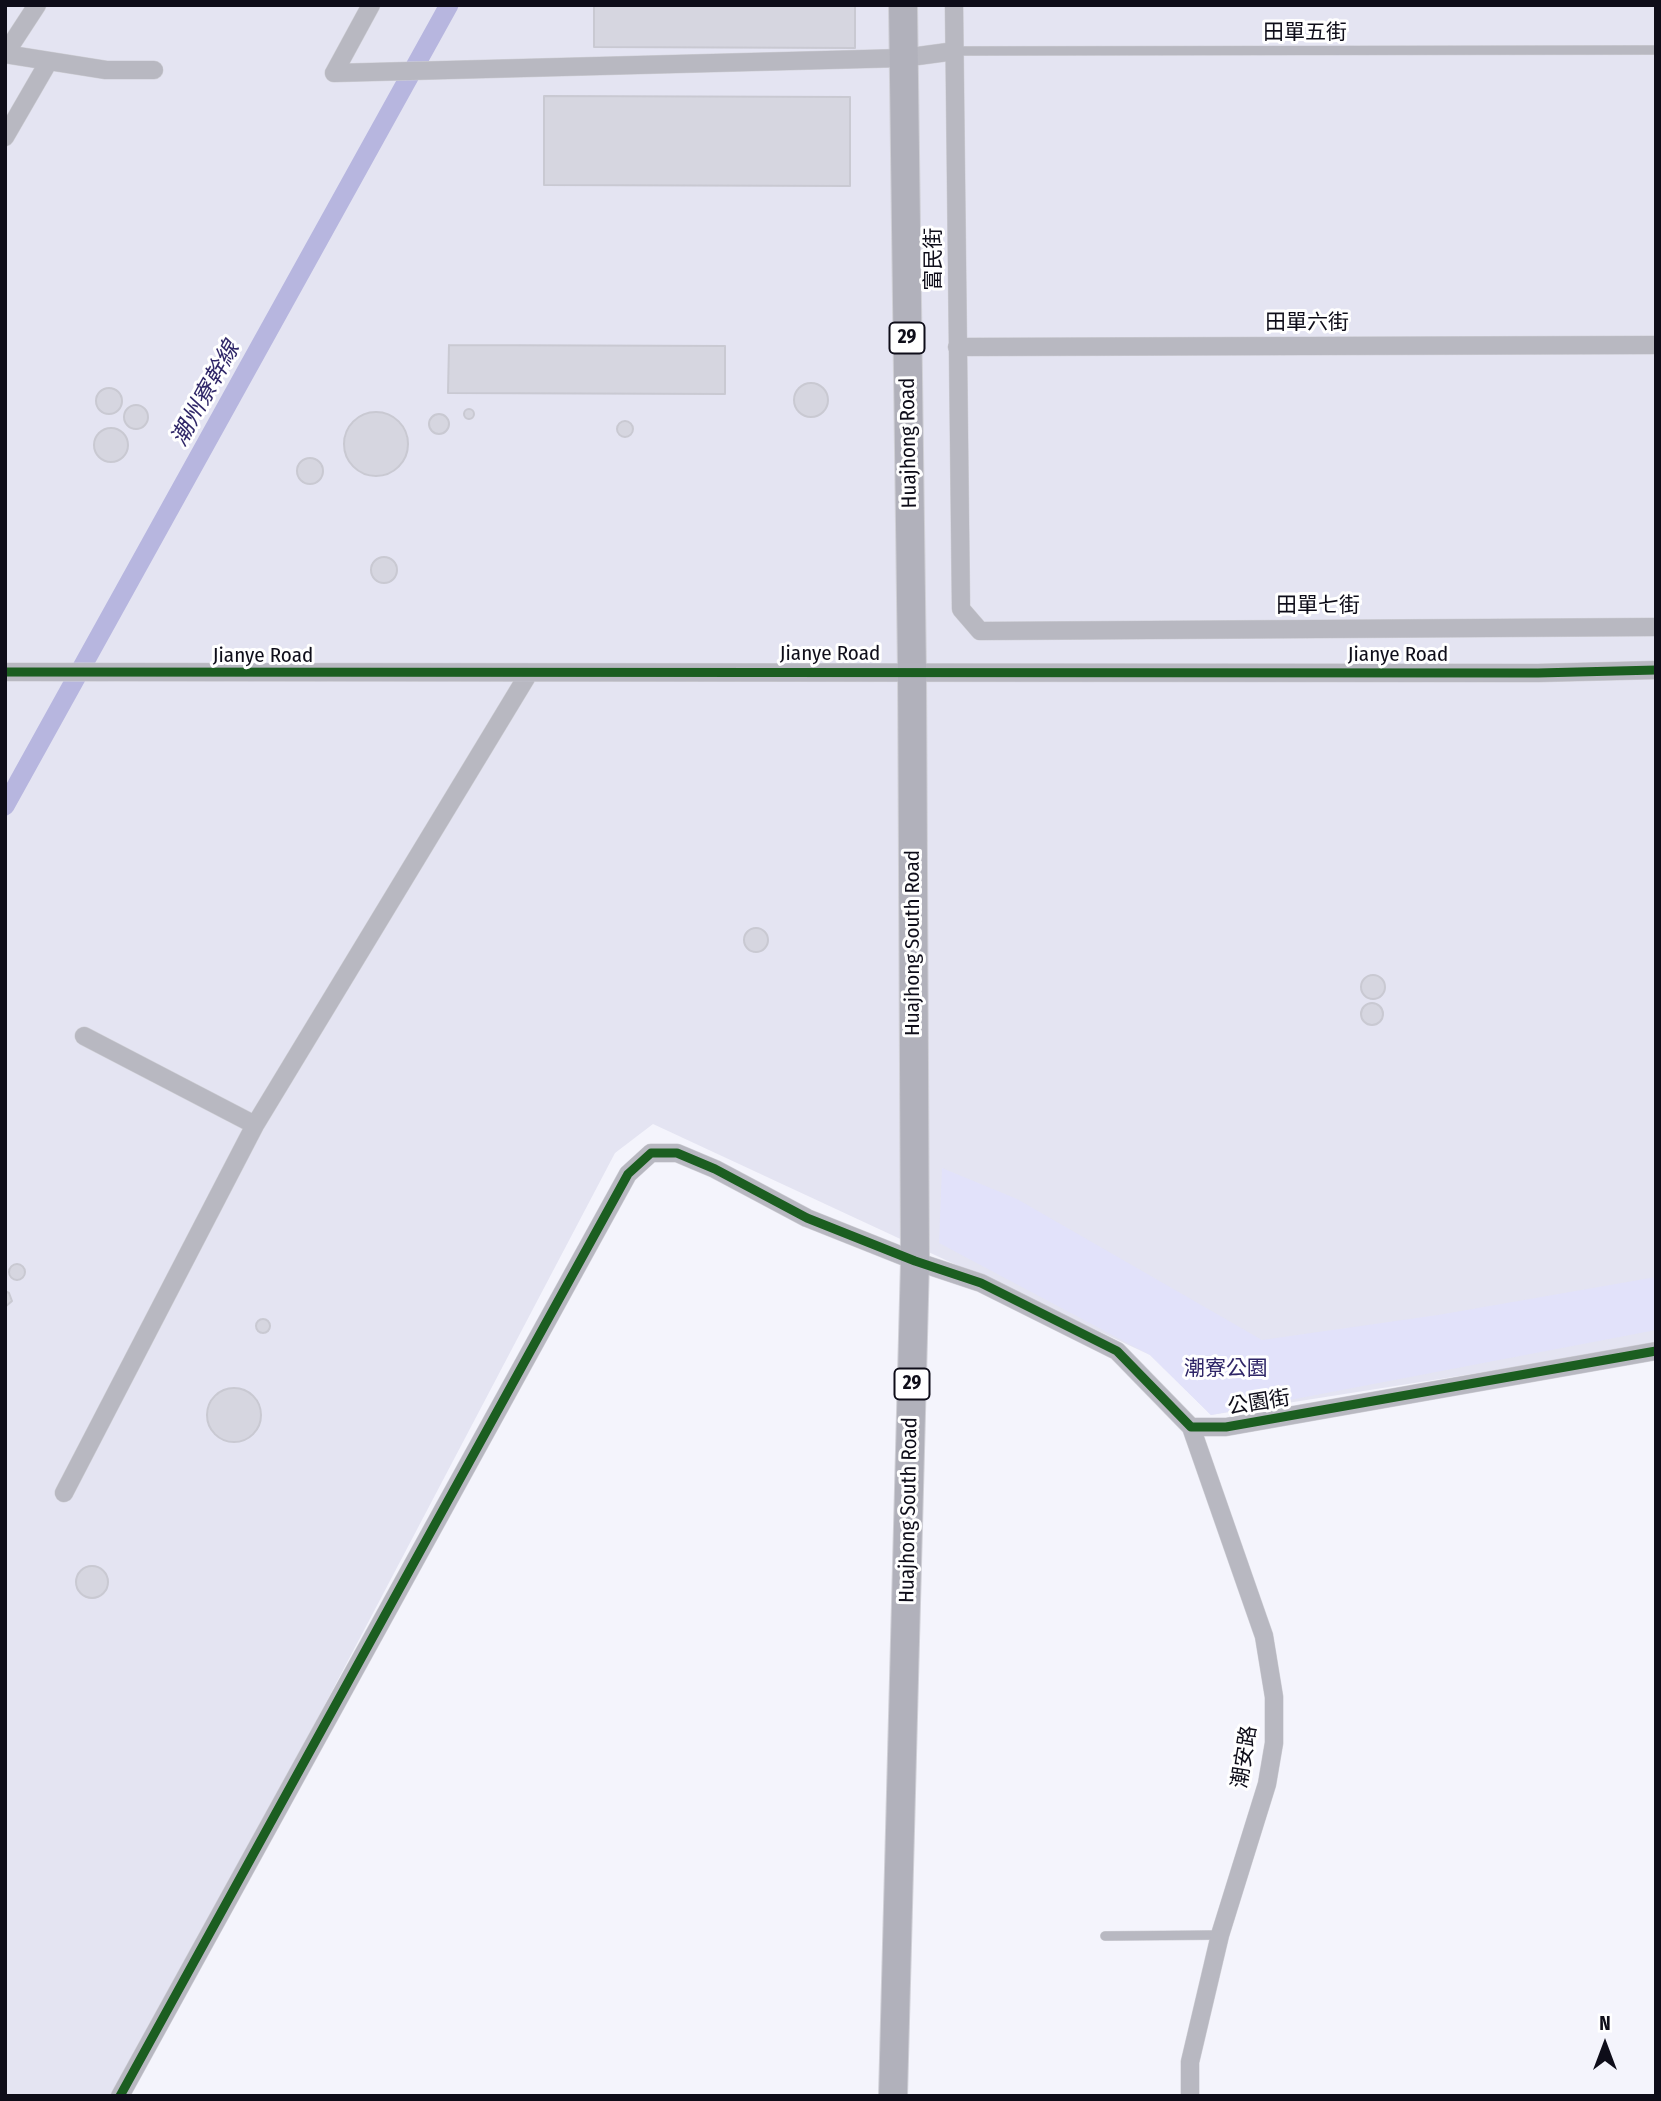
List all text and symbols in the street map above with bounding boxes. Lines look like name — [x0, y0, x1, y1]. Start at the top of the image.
street label: 田單五街 — [1263, 20, 1347, 46]
street label: 富民街 — [921, 228, 947, 290]
street label: 田單六街 — [1265, 310, 1349, 336]
road number: 29 — [890, 322, 925, 354]
water label: 潮州寮幹線 — [166, 337, 246, 451]
street label: Huajhong Road — [895, 377, 923, 509]
street label: 田單七街 — [1276, 593, 1360, 619]
street label: Jianye Road — [780, 641, 880, 667]
street label: Jianye Road — [1348, 642, 1448, 668]
street label: Jianye Road — [213, 643, 313, 669]
street label: Huajhong South Road — [900, 850, 926, 1036]
park label: 潮寮公園 — [1184, 1356, 1268, 1382]
road number: 29 — [894, 1368, 930, 1400]
street label: 公園街 — [1226, 1386, 1292, 1420]
street label: Huajhong South Road — [895, 1417, 923, 1603]
street label: 潮安路 — [1228, 1724, 1262, 1790]
north arrow — [1570, 2010, 1640, 2080]
text: N — [1599, 2012, 1611, 2035]

